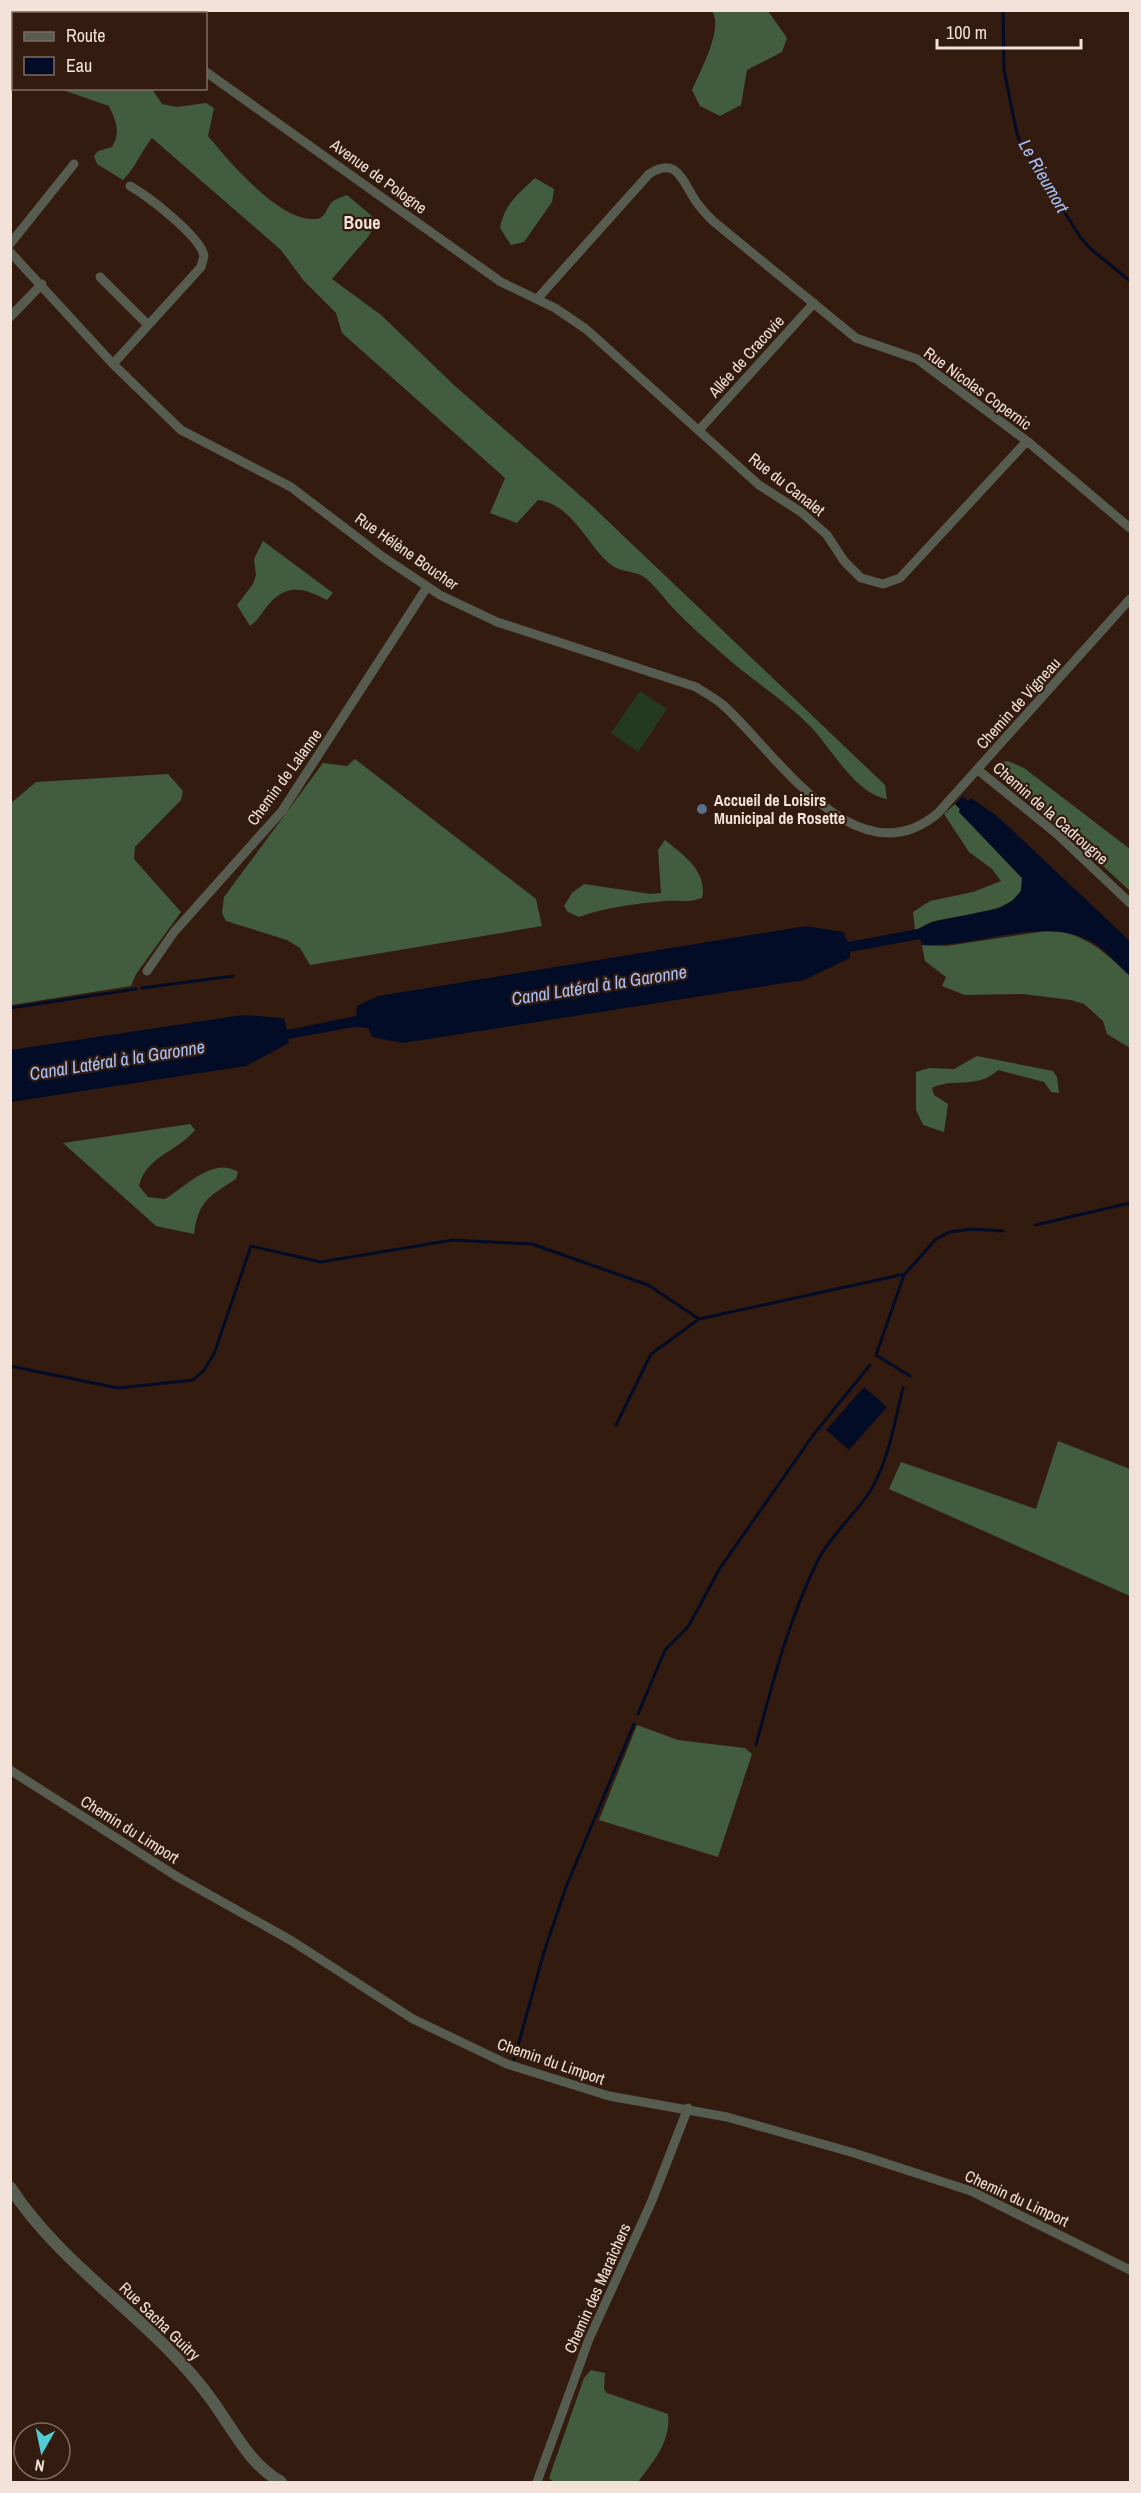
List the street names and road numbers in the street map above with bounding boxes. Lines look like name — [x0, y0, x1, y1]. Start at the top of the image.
street label: Avenue de Pologne — [325, 133, 432, 218]
street label: Allée de Cracovie — [703, 310, 789, 403]
street label: Rue Nicolas Copernic — [920, 341, 1037, 435]
street label: Rue du Canalet — [744, 447, 830, 521]
street label: Rue Hélène Boucher — [351, 507, 464, 595]
street label: Chemin de Vigneau — [971, 652, 1065, 754]
street label: Chemin de Lalanne — [241, 724, 327, 830]
street label: Chemin de la Cadrougne — [988, 757, 1114, 869]
street label: Chemin du Limport — [77, 1790, 184, 1868]
street label: Chemin du Limport — [494, 2032, 608, 2090]
street label: Chemin du Limport — [961, 2164, 1073, 2232]
street label: Chemin des Maraîchers — [558, 2220, 636, 2356]
street label: Rue Sacha Guitry — [115, 2277, 205, 2365]

